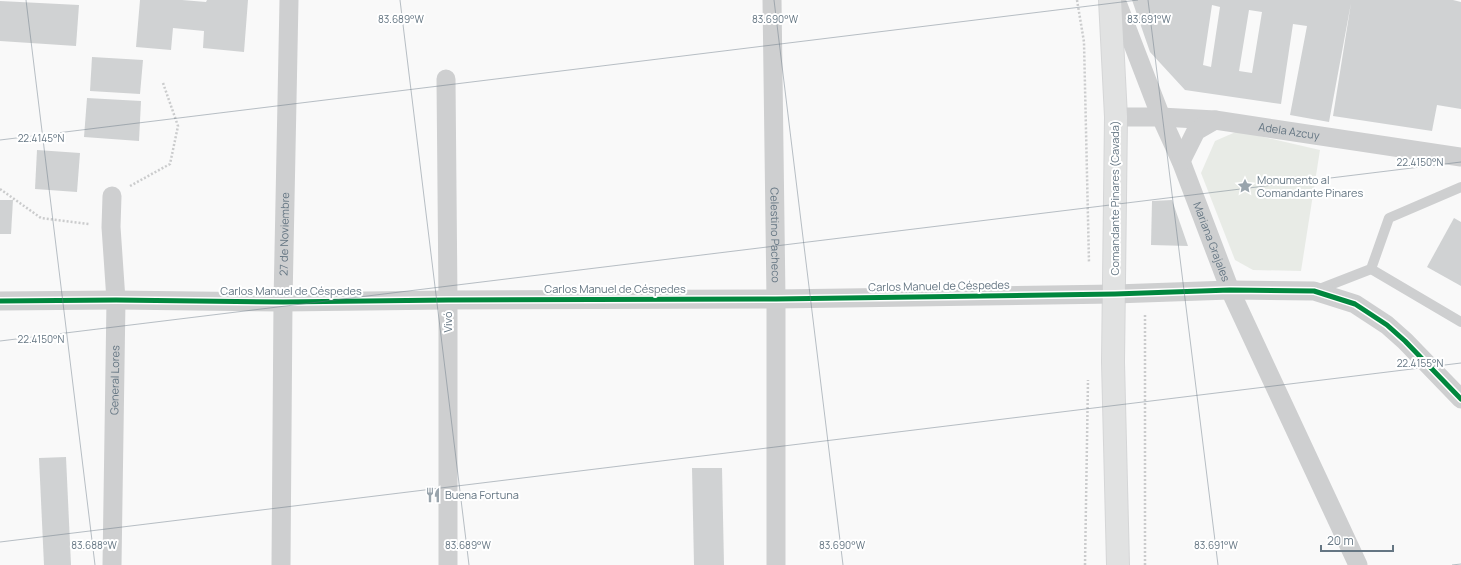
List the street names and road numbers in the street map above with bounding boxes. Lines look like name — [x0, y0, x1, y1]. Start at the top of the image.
street label: Adela Azcuy — [1258, 119, 1321, 143]
street label: Comandante Pinares (Cavada) — [1107, 121, 1122, 275]
street label: Celestino Pacheco — [768, 187, 784, 283]
street label: 27 de Noviembre — [276, 192, 292, 276]
street label: Mariana Grajales — [1190, 199, 1234, 284]
street label: Carlos Manuel de Céspedes — [868, 277, 1010, 294]
street label: Carlos Manuel de Céspedes — [544, 281, 686, 296]
street label: Carlos Manuel de Céspedes — [220, 283, 362, 298]
street label: Vivó — [440, 311, 455, 332]
street label: General Lores — [106, 345, 122, 415]

